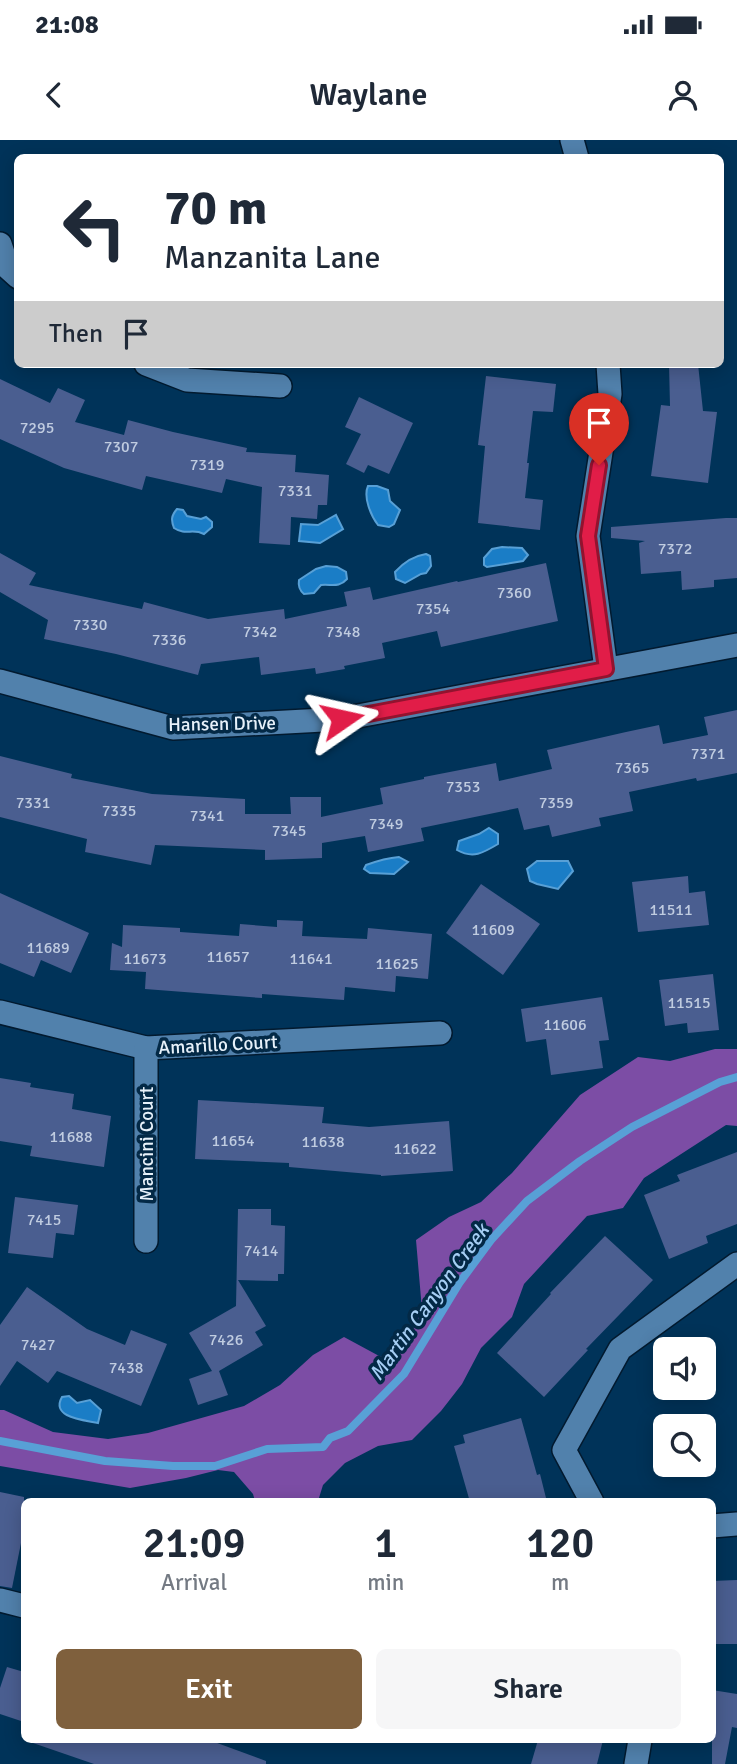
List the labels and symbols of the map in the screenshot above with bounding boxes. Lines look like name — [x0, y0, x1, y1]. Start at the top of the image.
pin — [569, 393, 629, 465]
house number: 7295 — [20, 418, 54, 438]
house number: 7307 — [104, 437, 138, 457]
house number: 7319 — [190, 455, 224, 475]
house number: 7331 — [278, 481, 312, 501]
house number: 7372 — [658, 539, 692, 559]
house number: 7360 — [497, 583, 531, 603]
house number: 7354 — [416, 599, 451, 619]
house number: 7330 — [73, 615, 107, 635]
house number: 7342 — [243, 622, 277, 642]
house number: 7348 — [326, 622, 360, 642]
house number: 7336 — [152, 630, 186, 650]
position arrow — [305, 682, 379, 756]
street label: Hansen Drive — [168, 711, 276, 737]
house number: 7371 — [691, 744, 725, 764]
house number: 7365 — [615, 758, 649, 778]
house number: 7353 — [446, 777, 480, 797]
house number: 7331 — [16, 793, 50, 813]
house number: 7359 — [539, 793, 573, 813]
house number: 7335 — [102, 801, 136, 821]
house number: 7341 — [190, 806, 224, 826]
house number: 7349 — [369, 814, 403, 834]
house number: 7345 — [272, 821, 306, 841]
house number: 11511 — [649, 900, 693, 920]
house number: 11609 — [471, 920, 515, 940]
house number: 11689 — [26, 938, 70, 958]
house number: 11657 — [206, 947, 250, 967]
house number: 11673 — [123, 949, 167, 969]
house number: 11641 — [289, 949, 333, 969]
house number: 11625 — [375, 954, 419, 974]
house number: 11515 — [667, 993, 711, 1013]
house number: 11606 — [543, 1015, 587, 1035]
street label: Amarillo Court — [158, 1030, 279, 1060]
street label: Mancini Court — [135, 1086, 159, 1201]
house number: 11688 — [49, 1127, 93, 1147]
house number: 11654 — [211, 1131, 255, 1151]
house number: 11638 — [301, 1132, 345, 1152]
house number: 11622 — [393, 1139, 437, 1159]
house number: 7415 — [27, 1210, 61, 1230]
water label: Martin Canyon Creek — [363, 1217, 496, 1385]
house number: 7414 — [244, 1241, 279, 1261]
house number: 7426 — [209, 1330, 243, 1350]
house number: 7427 — [21, 1335, 55, 1355]
house number: 7438 — [109, 1358, 143, 1378]

